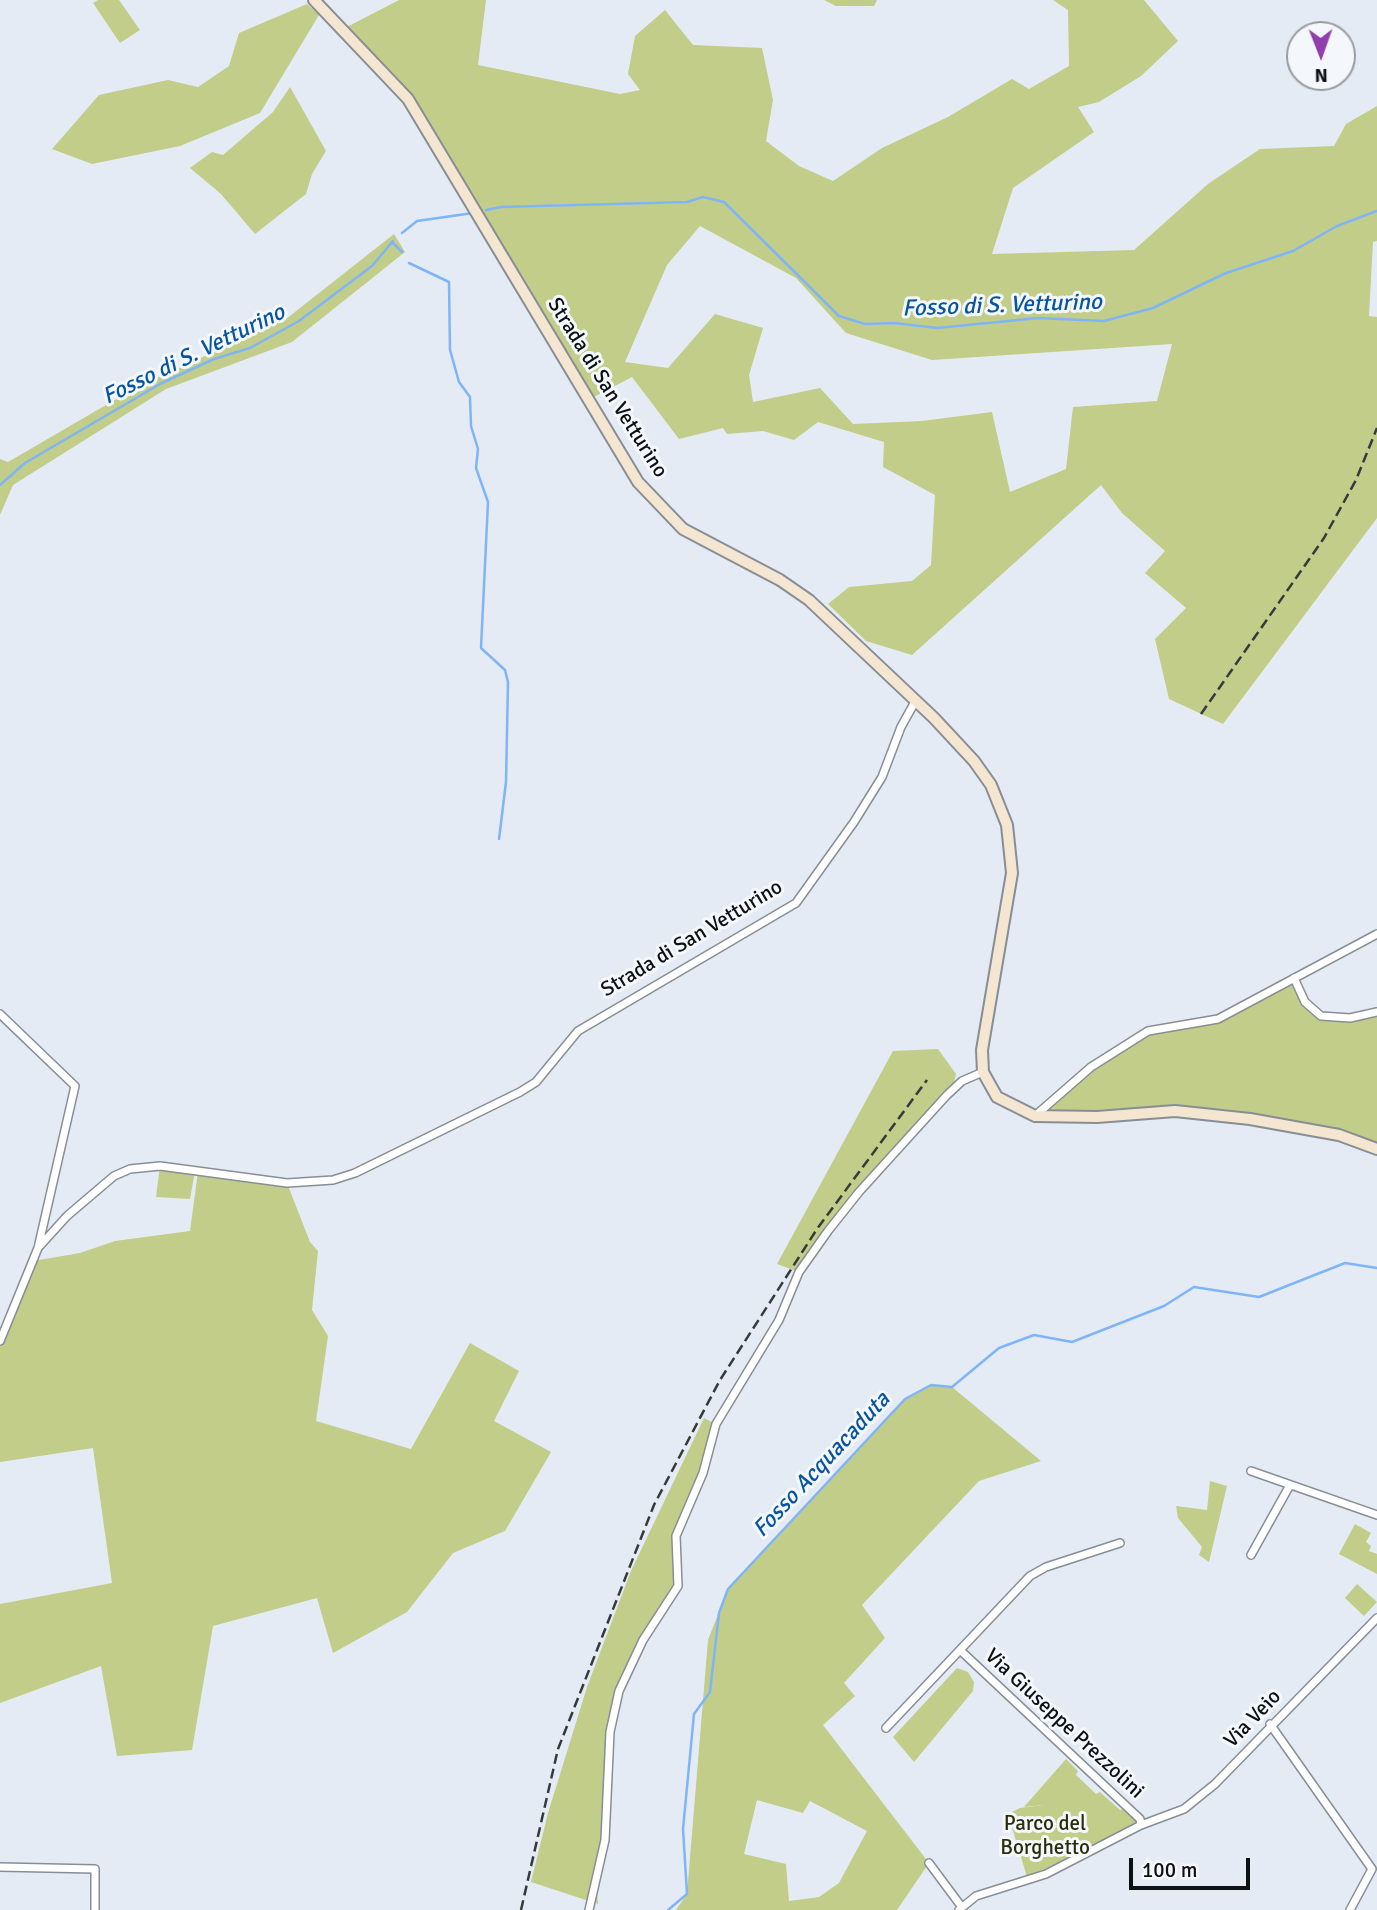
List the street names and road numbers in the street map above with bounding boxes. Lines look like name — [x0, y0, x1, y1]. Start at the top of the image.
street label: Strada di San Vetturino — [541, 293, 673, 483]
street label: Strada di San Vetturino — [597, 875, 787, 1003]
street label: Via Giuseppe Prezzolini — [979, 1644, 1149, 1804]
street label: Via Veio — [1219, 1685, 1287, 1753]

